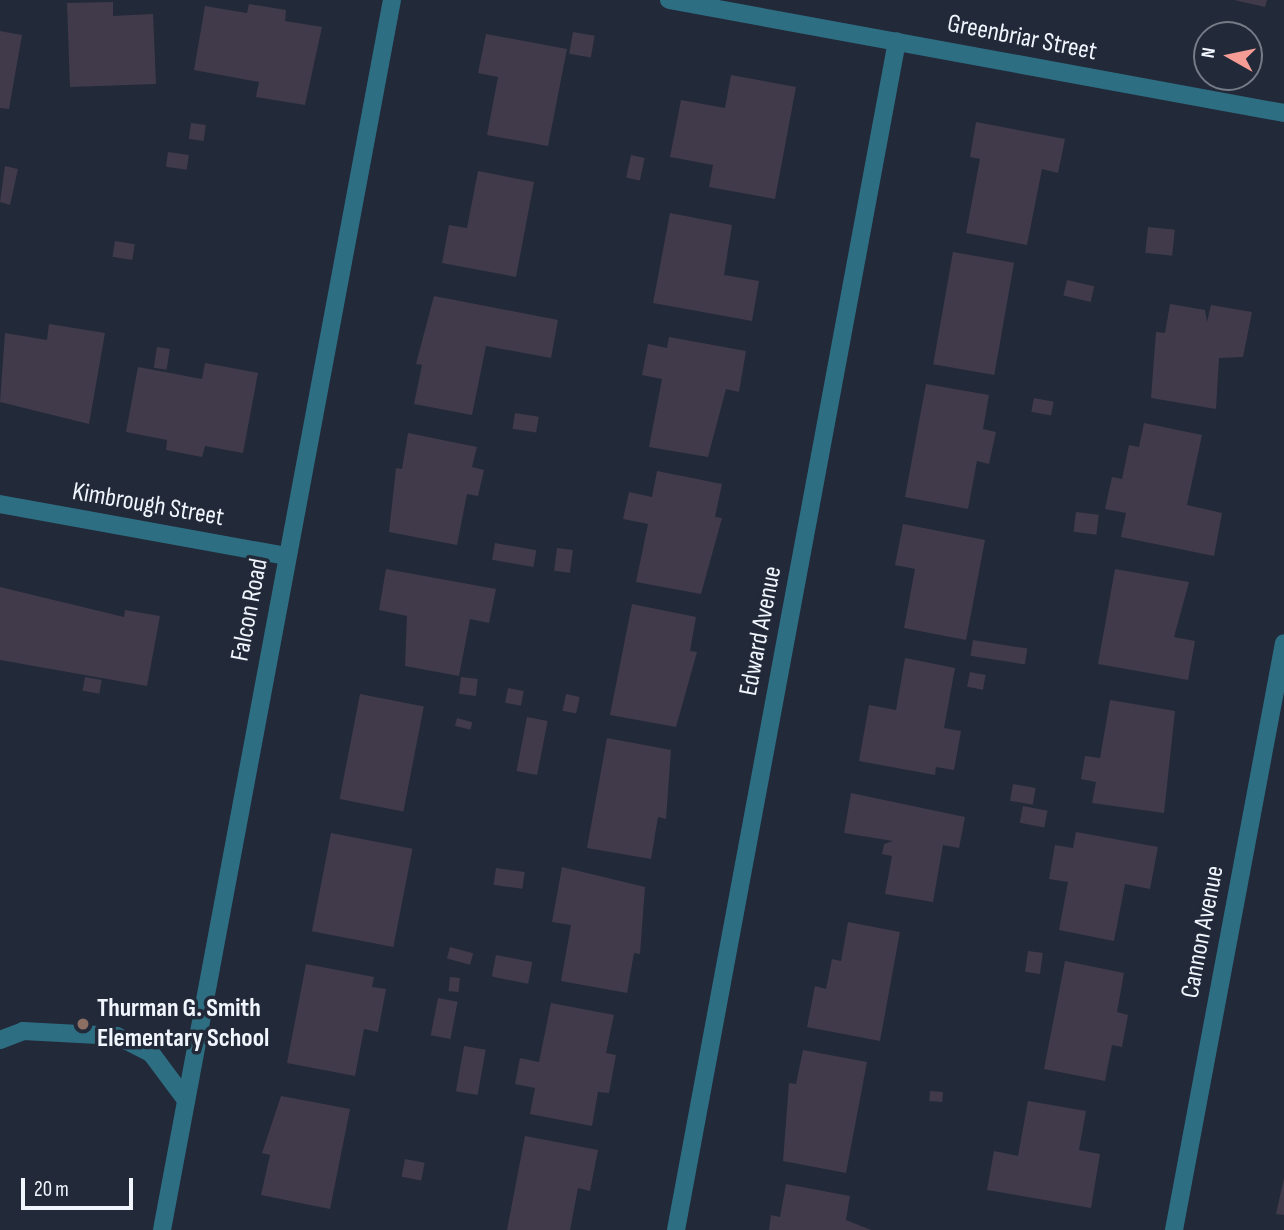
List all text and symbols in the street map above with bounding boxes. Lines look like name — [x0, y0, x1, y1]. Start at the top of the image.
street label: Greenbriar Street — [945, 8, 1099, 68]
north arrow — [1193, 21, 1263, 91]
text: N — [1197, 46, 1221, 60]
street label: Kimbrough Street — [70, 476, 226, 534]
street label: Falcon Road — [225, 556, 275, 664]
street label: Edward Avenue — [733, 564, 789, 698]
street label: Cannon Avenue — [1175, 863, 1231, 1001]
place label: Thurman G. Smith Elementary School — [97, 993, 269, 1054]
marker: Thurman G. Smith Elementary School — [75, 1016, 91, 1032]
scale bar — [24, 1164, 136, 1208]
text: 20 m — [34, 1177, 69, 1202]

